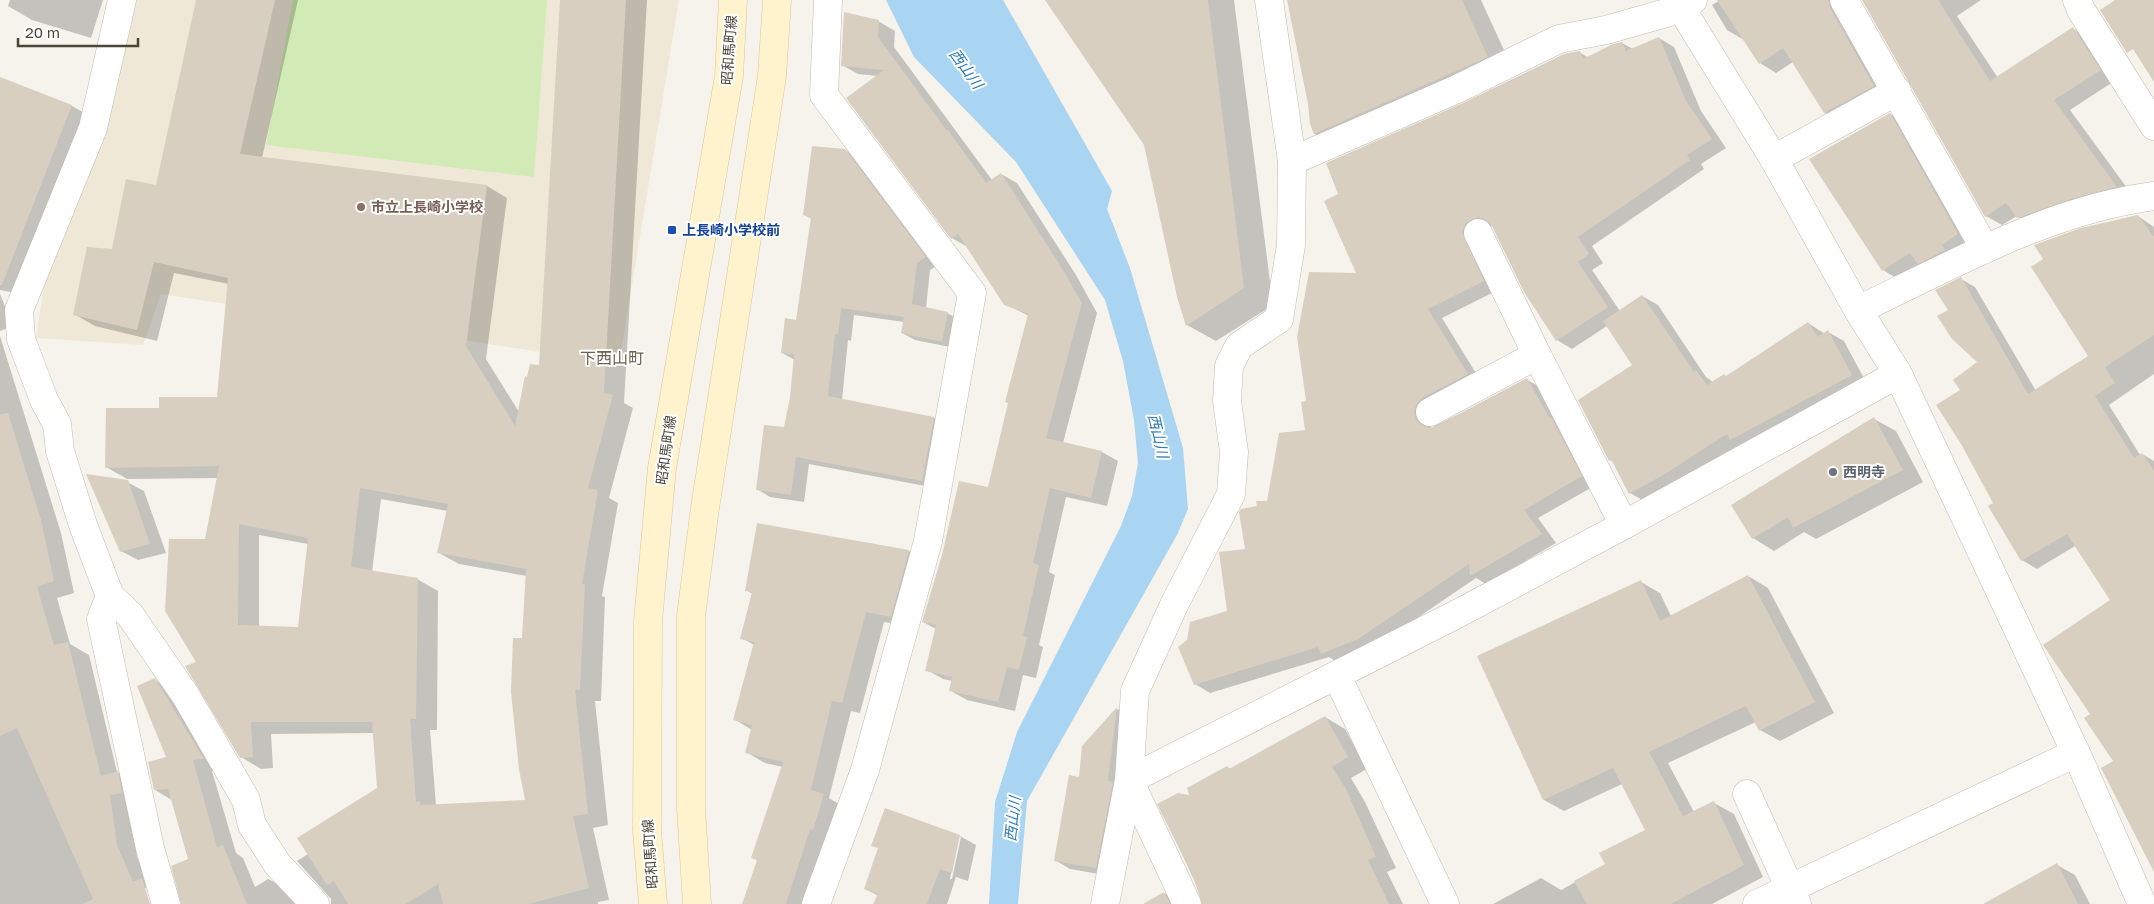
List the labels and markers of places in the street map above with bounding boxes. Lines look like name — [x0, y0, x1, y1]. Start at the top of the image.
place label: 市立上長崎小学校 — [371, 198, 483, 215]
marker: 市立上長崎小学校 — [355, 201, 367, 213]
place label: 上長崎小学校前 — [682, 221, 780, 238]
marker: 上長崎小学校前 — [666, 224, 678, 236]
place label: 西明寺 — [1843, 463, 1885, 480]
marker: 西明寺 — [1827, 466, 1839, 478]

